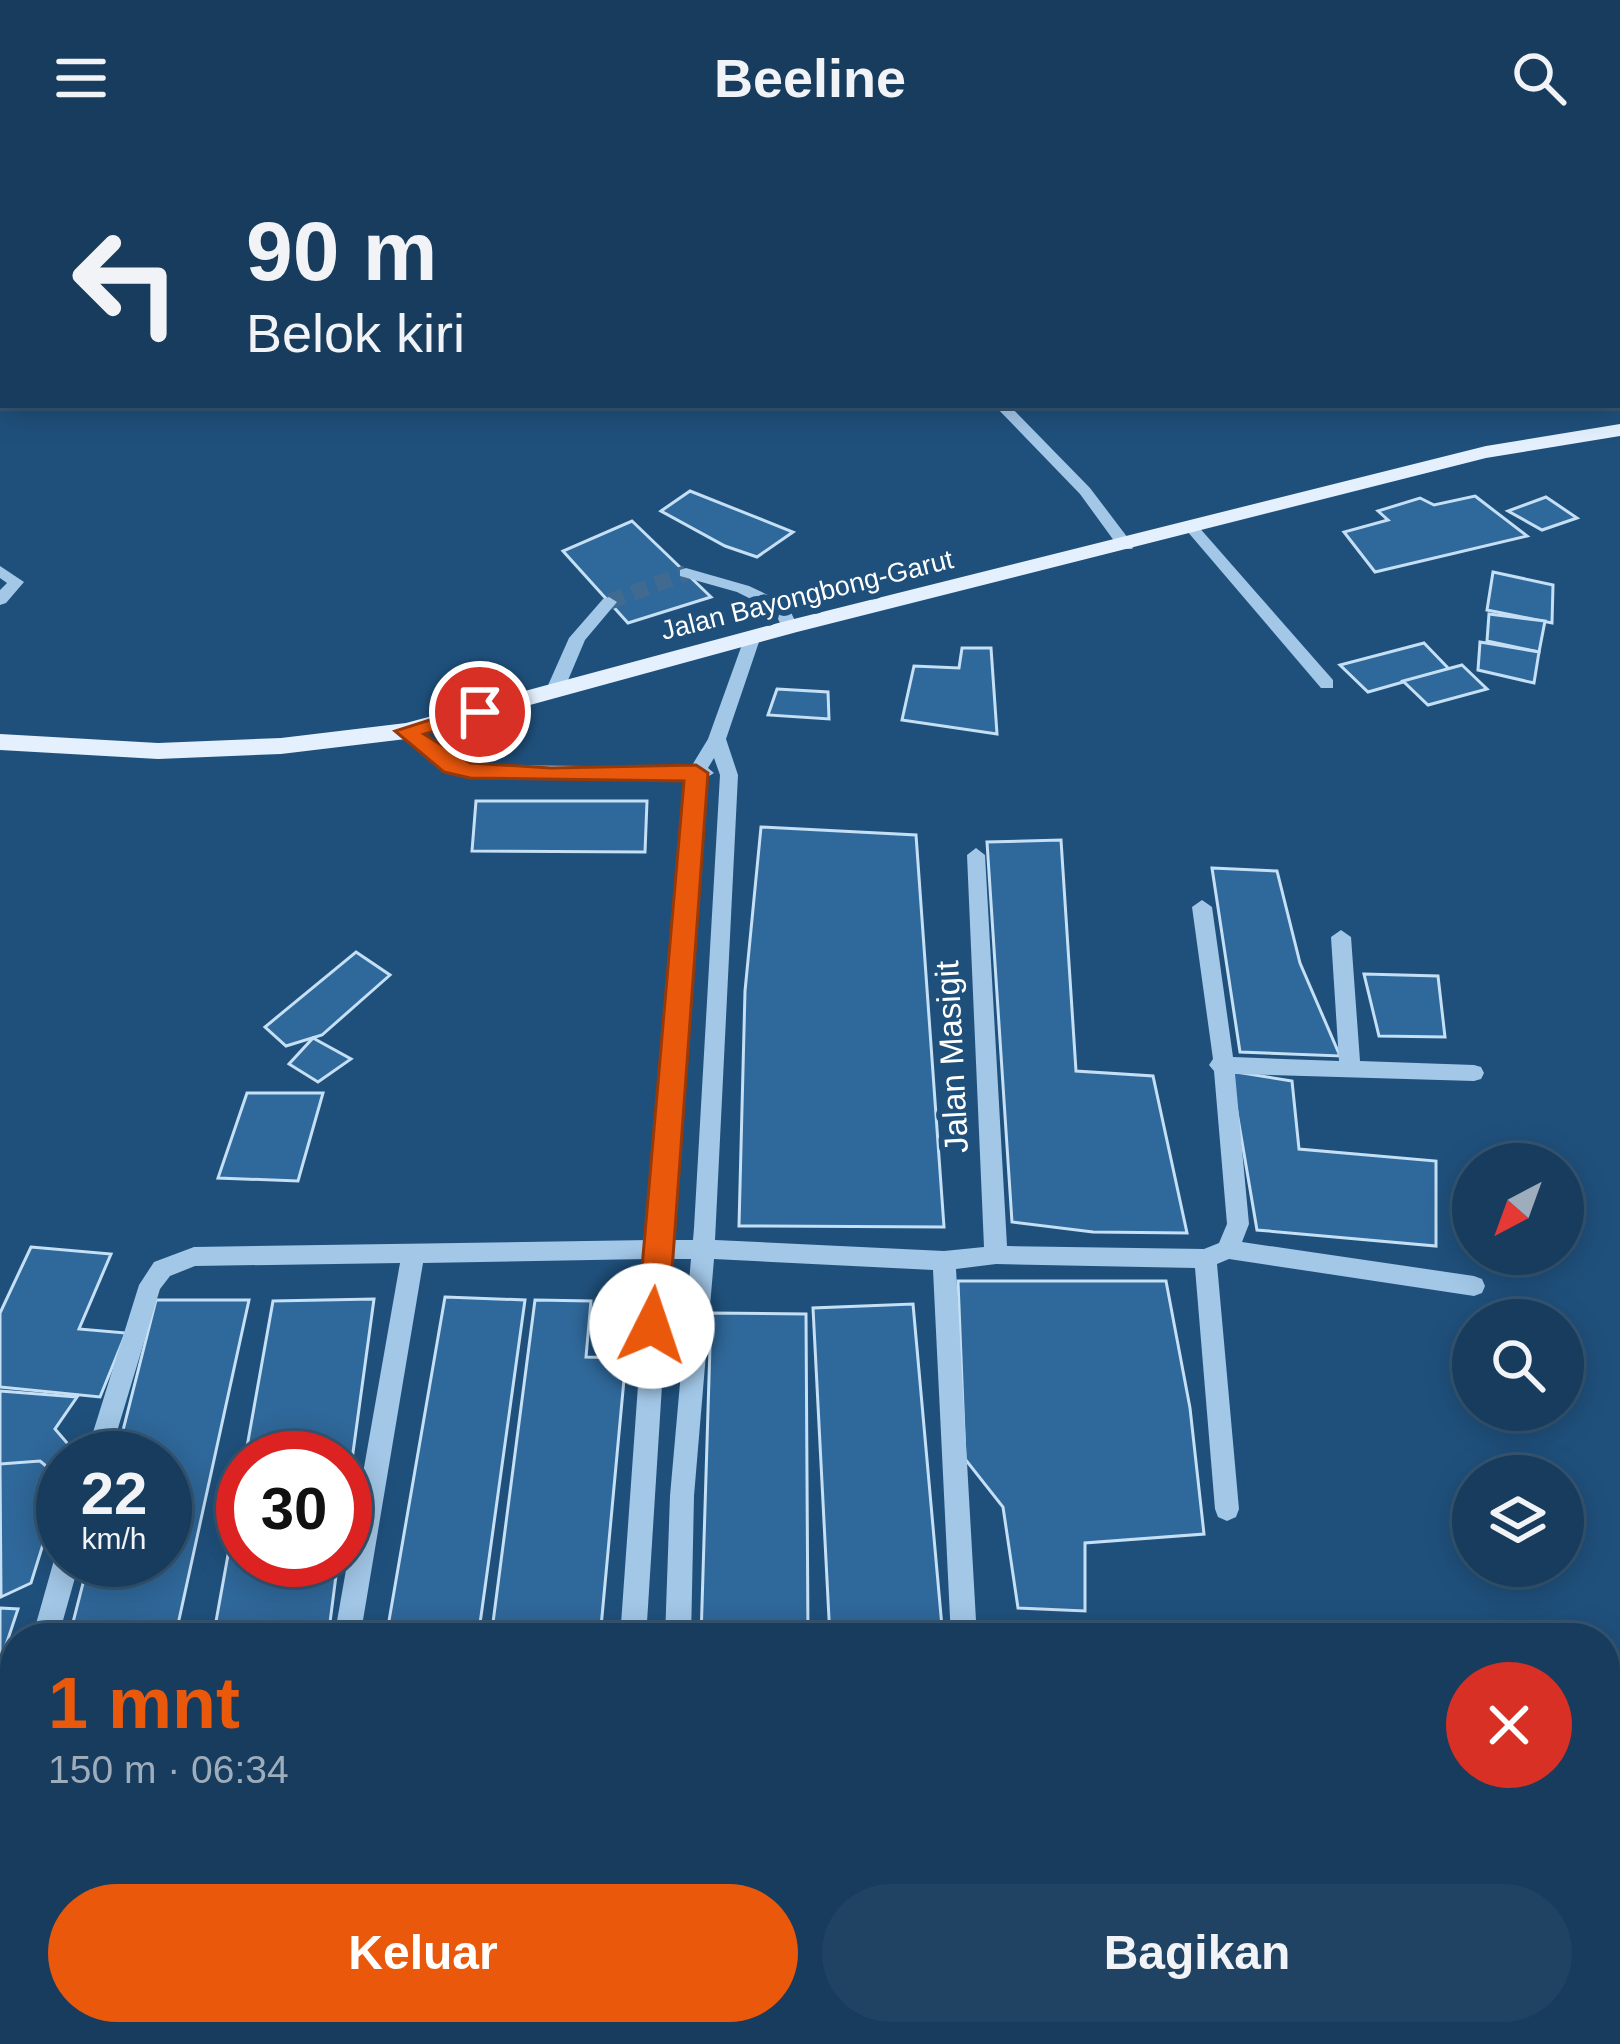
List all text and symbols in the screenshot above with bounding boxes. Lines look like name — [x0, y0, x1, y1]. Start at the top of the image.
icon: menu — [48, 45, 114, 111]
icon: search — [1506, 45, 1572, 111]
text: Beeline — [714, 48, 906, 108]
icon: left — [48, 204, 204, 360]
text: 90 m — [246, 204, 437, 298]
text: Belok kiri — [246, 303, 465, 363]
street label: Jalan Bayongbong-Garut — [658, 544, 957, 646]
pin — [429, 661, 531, 763]
icon: arrive — [447, 679, 513, 745]
street label: Jalan Masigit — [928, 960, 975, 1154]
north arrow — [1452, 1143, 1584, 1275]
map controls — [1452, 1143, 1584, 1587]
position arrow — [589, 1263, 715, 1389]
button: search — [1452, 1299, 1584, 1431]
speed limit sign: 30 — [216, 1431, 372, 1587]
button: layers — [1452, 1455, 1584, 1587]
text: 22 — [81, 1460, 147, 1527]
text: km/h — [81, 1522, 147, 1555]
button: close — [1446, 1662, 1572, 1788]
text: 1 mnt — [48, 1663, 240, 1743]
text: 150 m · 06:34 — [48, 1748, 289, 1791]
button: Keluar — [48, 1884, 798, 2022]
button: Bagikan — [822, 1884, 1572, 2022]

